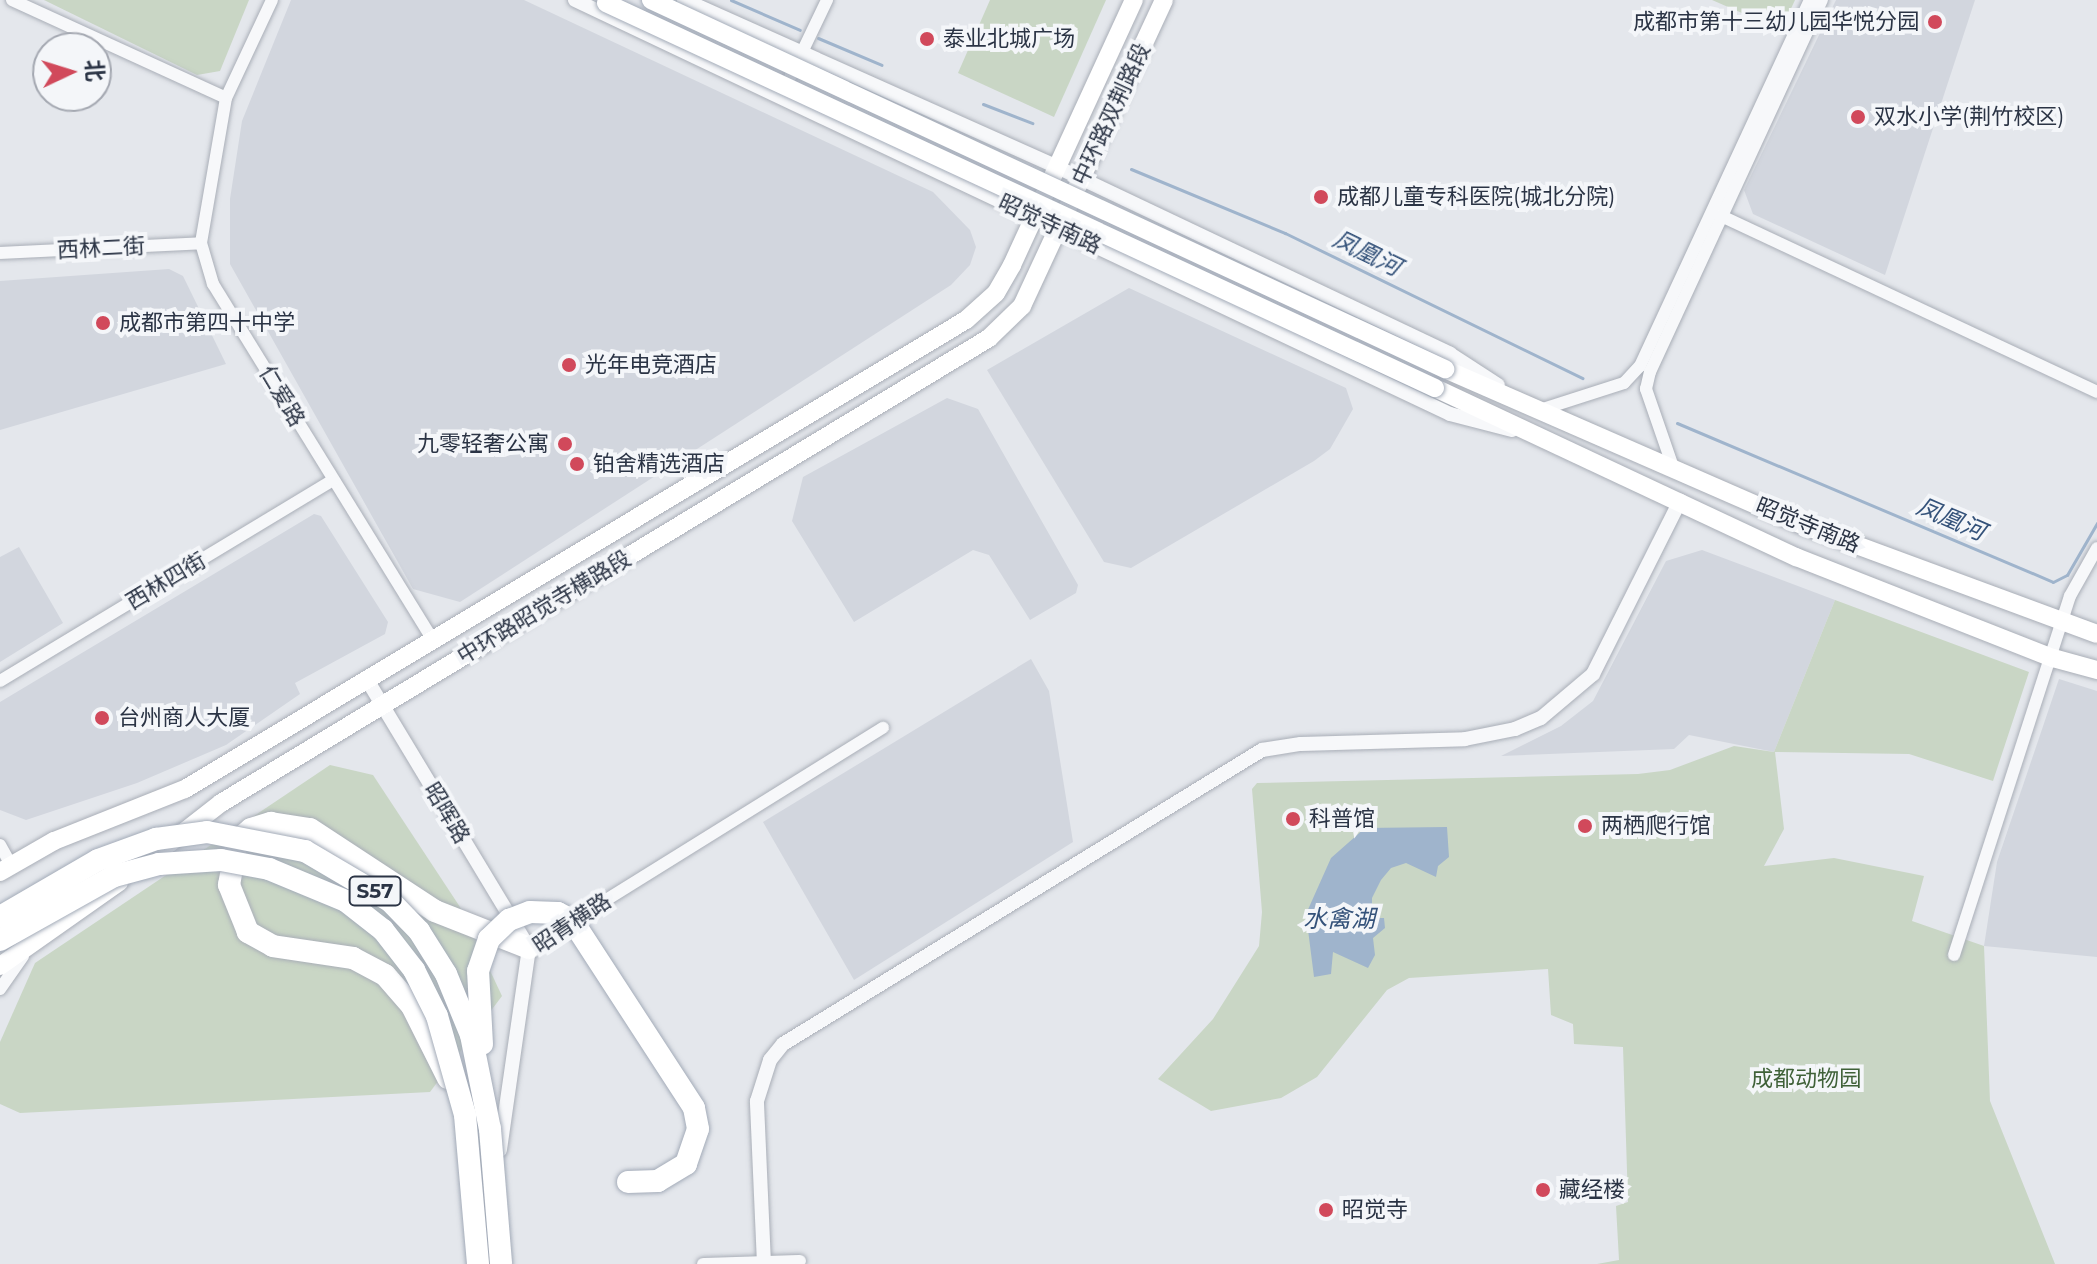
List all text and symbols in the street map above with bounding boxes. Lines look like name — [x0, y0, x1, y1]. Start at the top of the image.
place label: 成都市第十三幼儿园华悦分园 — [1633, 9, 1919, 35]
marker: 成都市第十三幼儿园华悦分园 — [1926, 13, 1944, 31]
place label: 泰业北城广场 — [943, 26, 1075, 52]
marker: 泰业北城广场 — [918, 30, 936, 48]
north arrow — [32, 32, 112, 112]
street label: 中环路双荆路段 — [1066, 39, 1156, 189]
text: 北 — [80, 58, 109, 82]
place label: 双水小学(荆竹校区) — [1874, 104, 2064, 130]
marker: 双水小学(荆竹校区) — [1849, 108, 1867, 126]
place label: 成都儿童专科医院(城北分院) — [1337, 184, 1615, 210]
marker: 成都儿童专科医院(城北分院) — [1312, 188, 1330, 206]
street label: 昭觉寺南路 — [995, 189, 1105, 259]
water label: 凤凰河 — [1328, 224, 1406, 282]
street label: 西林二街 — [56, 233, 146, 263]
place label: 成都市第四十中学 — [119, 310, 295, 336]
marker: 成都市第四十中学 — [94, 314, 112, 332]
place label: 光年电竞酒店 — [585, 352, 717, 378]
marker: 光年电竞酒店 — [560, 356, 578, 374]
street label: 仁爱路 — [254, 361, 310, 431]
place label: 九零轻奢公寓 — [417, 431, 549, 457]
marker: 九零轻奢公寓 — [556, 435, 574, 453]
place label: 铂舍精选酒店 — [593, 451, 725, 477]
marker: 铂舍精选酒店 — [568, 455, 586, 473]
street label: 昭觉寺南路 — [1752, 492, 1864, 558]
water label: 凤凰河 — [1912, 492, 1990, 546]
street label: 中环路昭觉寺横路段 — [452, 545, 636, 669]
street label: 西林四街 — [121, 547, 211, 615]
place label: 台州商人大厦 — [118, 705, 250, 731]
marker: 台州商人大厦 — [93, 709, 111, 727]
street label: 昭晖路 — [419, 778, 475, 848]
place label: 科普馆 — [1309, 806, 1375, 832]
marker: 科普馆 — [1284, 810, 1302, 828]
place label: 两栖爬行馆 — [1601, 813, 1711, 839]
marker: 两栖爬行馆 — [1576, 817, 1594, 835]
road number: S57 — [347, 875, 403, 907]
street label: 昭青横路 — [528, 887, 616, 959]
water label: 水禽湖 — [1303, 905, 1375, 933]
park label: 成都动物园 — [1751, 1066, 1861, 1092]
place label: 藏经楼 — [1559, 1177, 1625, 1203]
marker: 藏经楼 — [1534, 1181, 1552, 1199]
place label: 昭觉寺 — [1342, 1197, 1408, 1223]
marker: 昭觉寺 — [1317, 1201, 1335, 1219]

